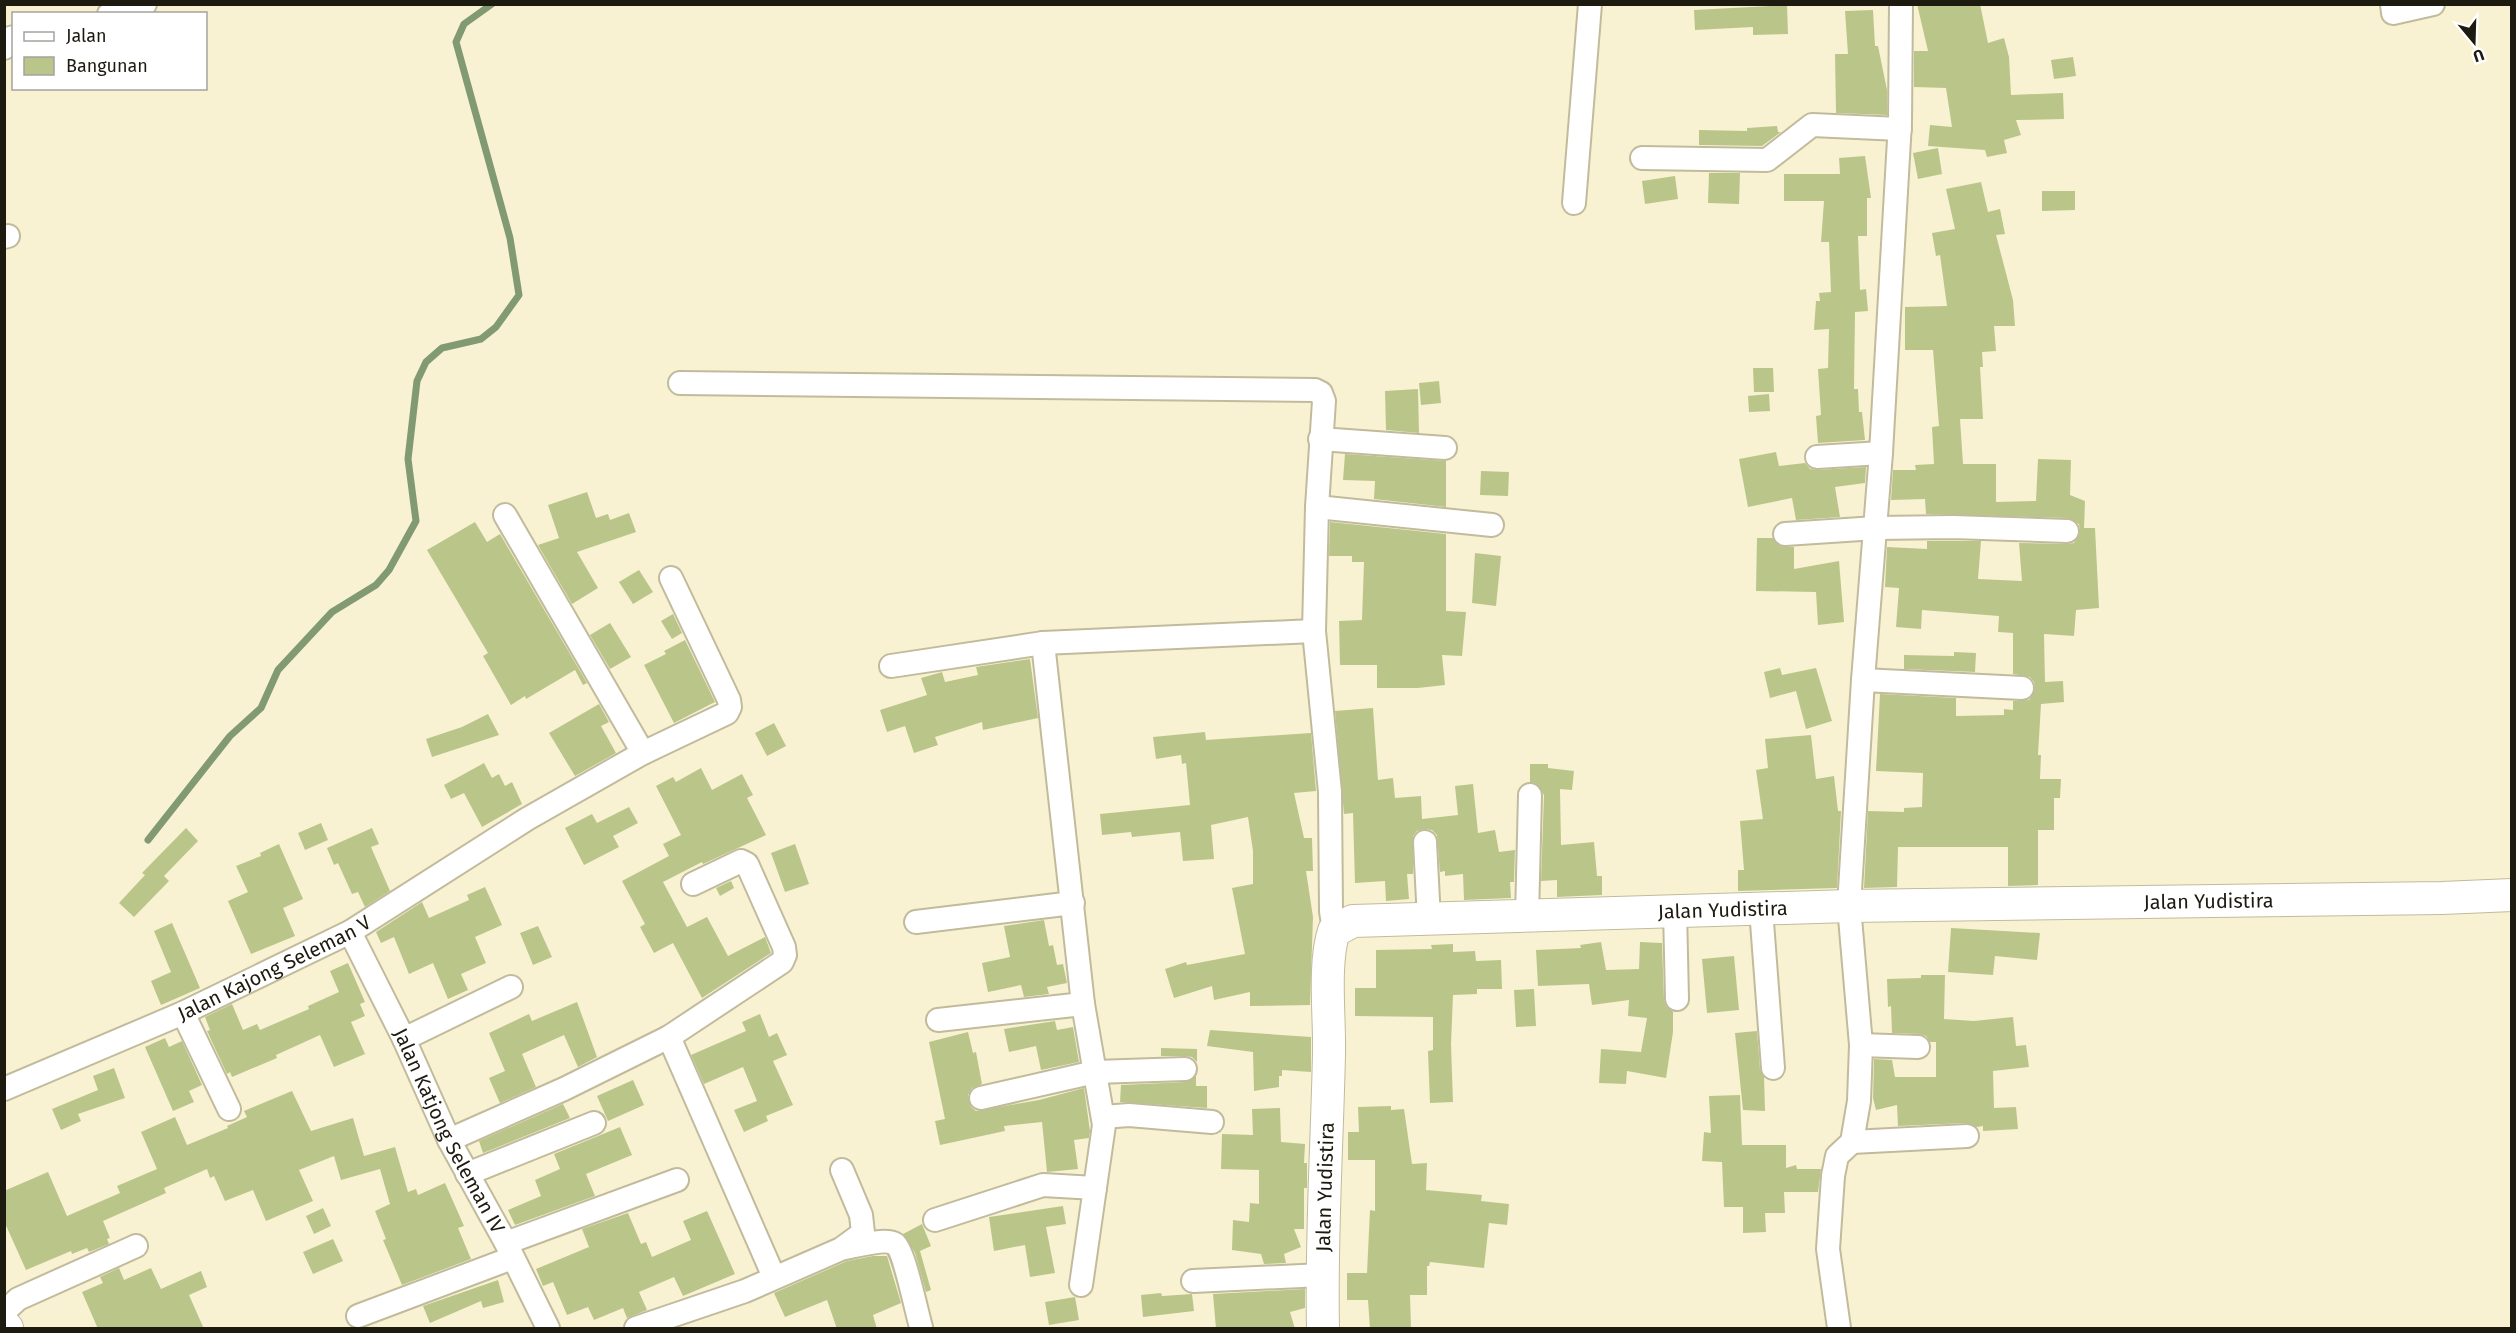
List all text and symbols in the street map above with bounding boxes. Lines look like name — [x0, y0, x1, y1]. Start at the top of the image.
legend — [12, 12, 207, 90]
north arrow — [2444, 12, 2504, 72]
text: Jalan — [66, 25, 107, 47]
text: U — [2471, 45, 2487, 66]
text: Bangunan — [66, 55, 148, 77]
street label: Jalan Yudistira — [2143, 888, 2274, 914]
street label: Jalan Yudistira — [1657, 896, 1788, 924]
street label: Jalan Kajong Seleman V — [174, 910, 375, 1026]
street label: Jalan Katjong Seleman IV — [388, 1024, 510, 1237]
street label: Jalan Yudistira — [1311, 1122, 1339, 1252]

